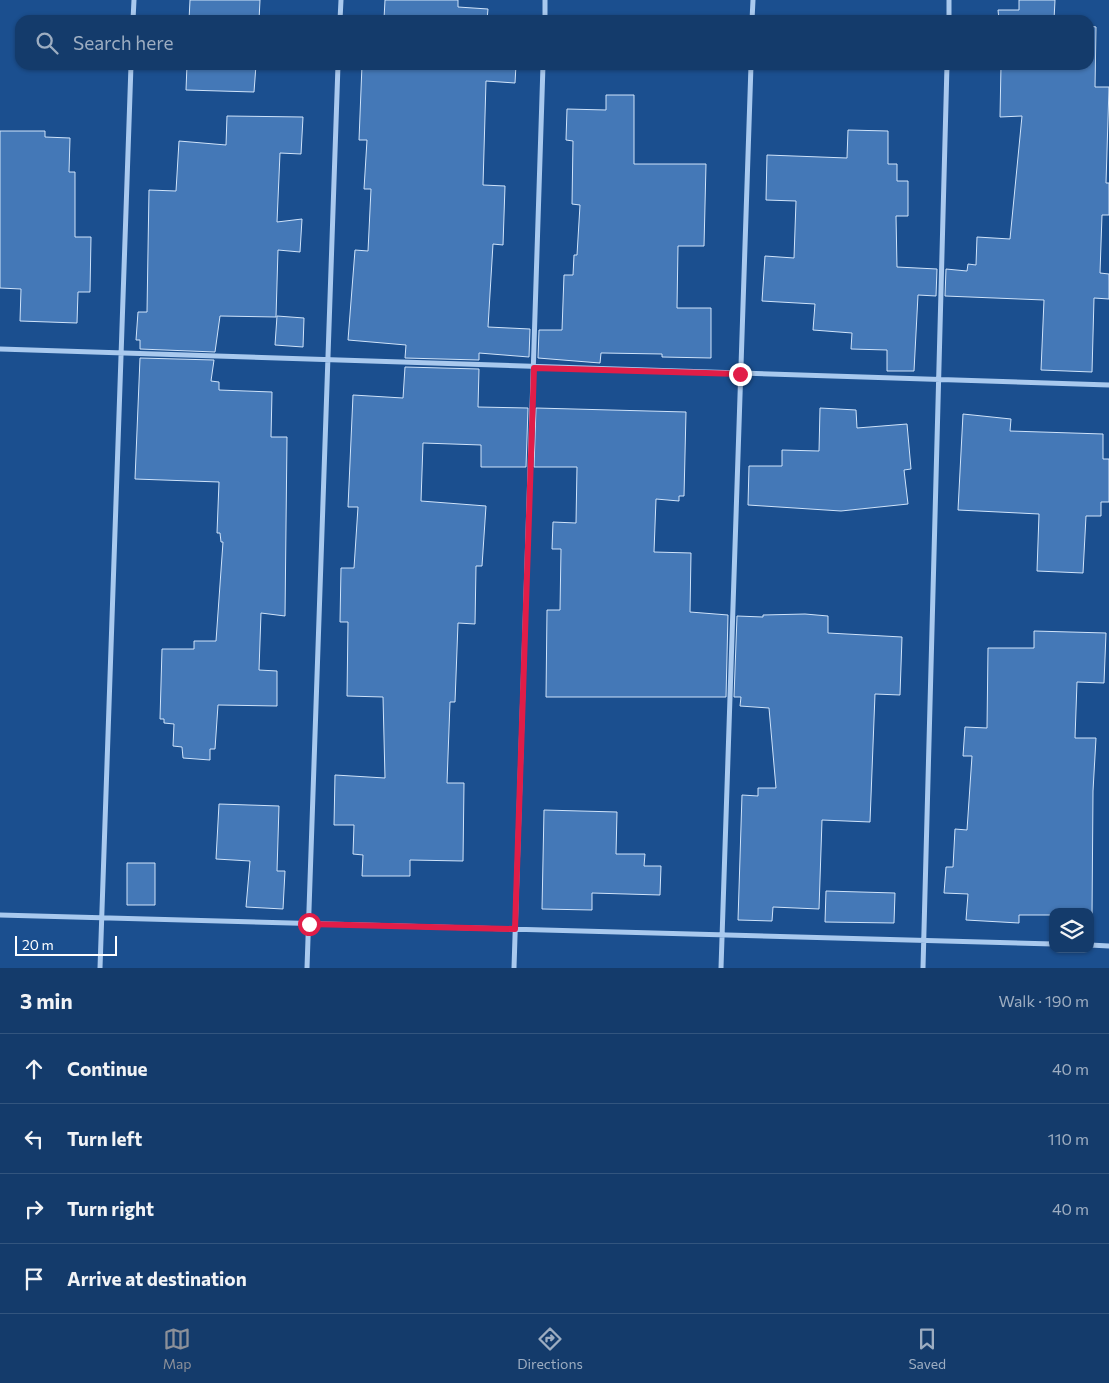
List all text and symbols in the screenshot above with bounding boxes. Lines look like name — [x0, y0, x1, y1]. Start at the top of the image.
search box — [15, 15, 1094, 70]
icon: search — [33, 29, 61, 57]
text: Search here — [73, 31, 173, 54]
route end — [729, 363, 752, 386]
map controls — [1049, 908, 1094, 953]
button: layers — [1049, 908, 1094, 953]
route start — [298, 913, 321, 936]
scale bar — [15, 933, 118, 956]
text: 20 m — [22, 936, 54, 953]
text: 3 min — [20, 988, 73, 1013]
text: Walk · 190 m — [999, 991, 1089, 1010]
icon: ahead — [20, 1055, 48, 1083]
text: Continue — [67, 1057, 147, 1080]
text: 40 m — [1052, 1059, 1089, 1078]
icon: left — [20, 1125, 48, 1153]
text: Turn left — [67, 1127, 142, 1150]
text: 110 m — [1048, 1129, 1089, 1148]
icon: right — [20, 1195, 48, 1223]
text: Turn right — [67, 1197, 154, 1220]
text: 40 m — [1052, 1199, 1089, 1218]
icon: arrive — [20, 1265, 48, 1293]
text: Arrive at destination — [67, 1267, 247, 1290]
tab: Map — [163, 1325, 192, 1372]
tab: Directions — [517, 1325, 583, 1372]
tab: Saved — [908, 1325, 946, 1372]

